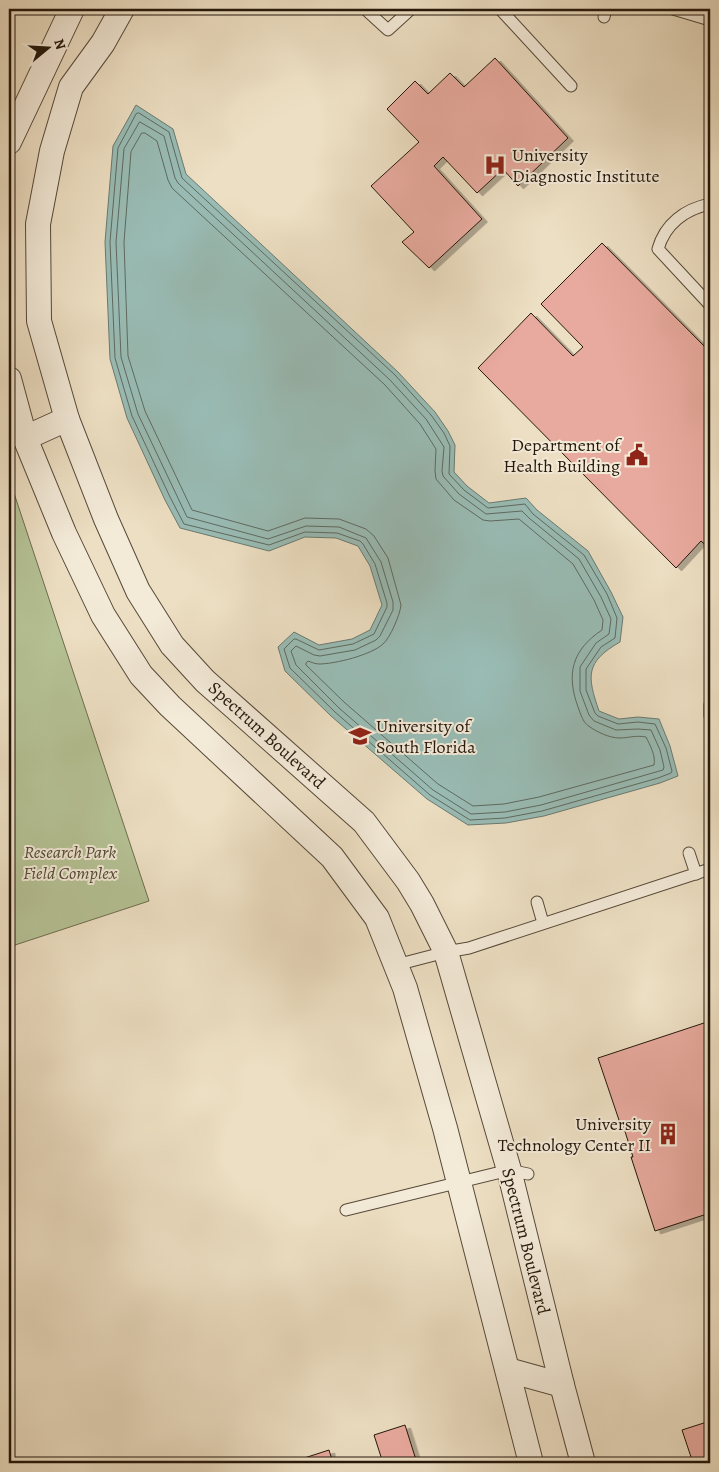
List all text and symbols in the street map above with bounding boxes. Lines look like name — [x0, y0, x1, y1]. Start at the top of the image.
north arrow — [22, 22, 72, 72]
text: N — [49, 36, 70, 52]
place label: University Diagnostic Institute — [512, 143, 660, 188]
hospital icon: University Diagnostic Institute — [482, 152, 508, 178]
place label: Department of Health Building — [503, 433, 623, 478]
public building icon: Department of Health Building — [624, 442, 650, 468]
street label: Spectrum Boulevard — [203, 676, 331, 794]
place label: University of South Florida — [376, 714, 476, 759]
school or university icon: University of South Florida — [347, 723, 373, 749]
park label: Research Park Field Complex — [23, 840, 118, 885]
place label: University Technology Center II — [498, 1112, 652, 1157]
building icon: University Technology Center II — [655, 1121, 681, 1147]
street label: Spectrum Boulevard — [496, 1165, 556, 1317]

